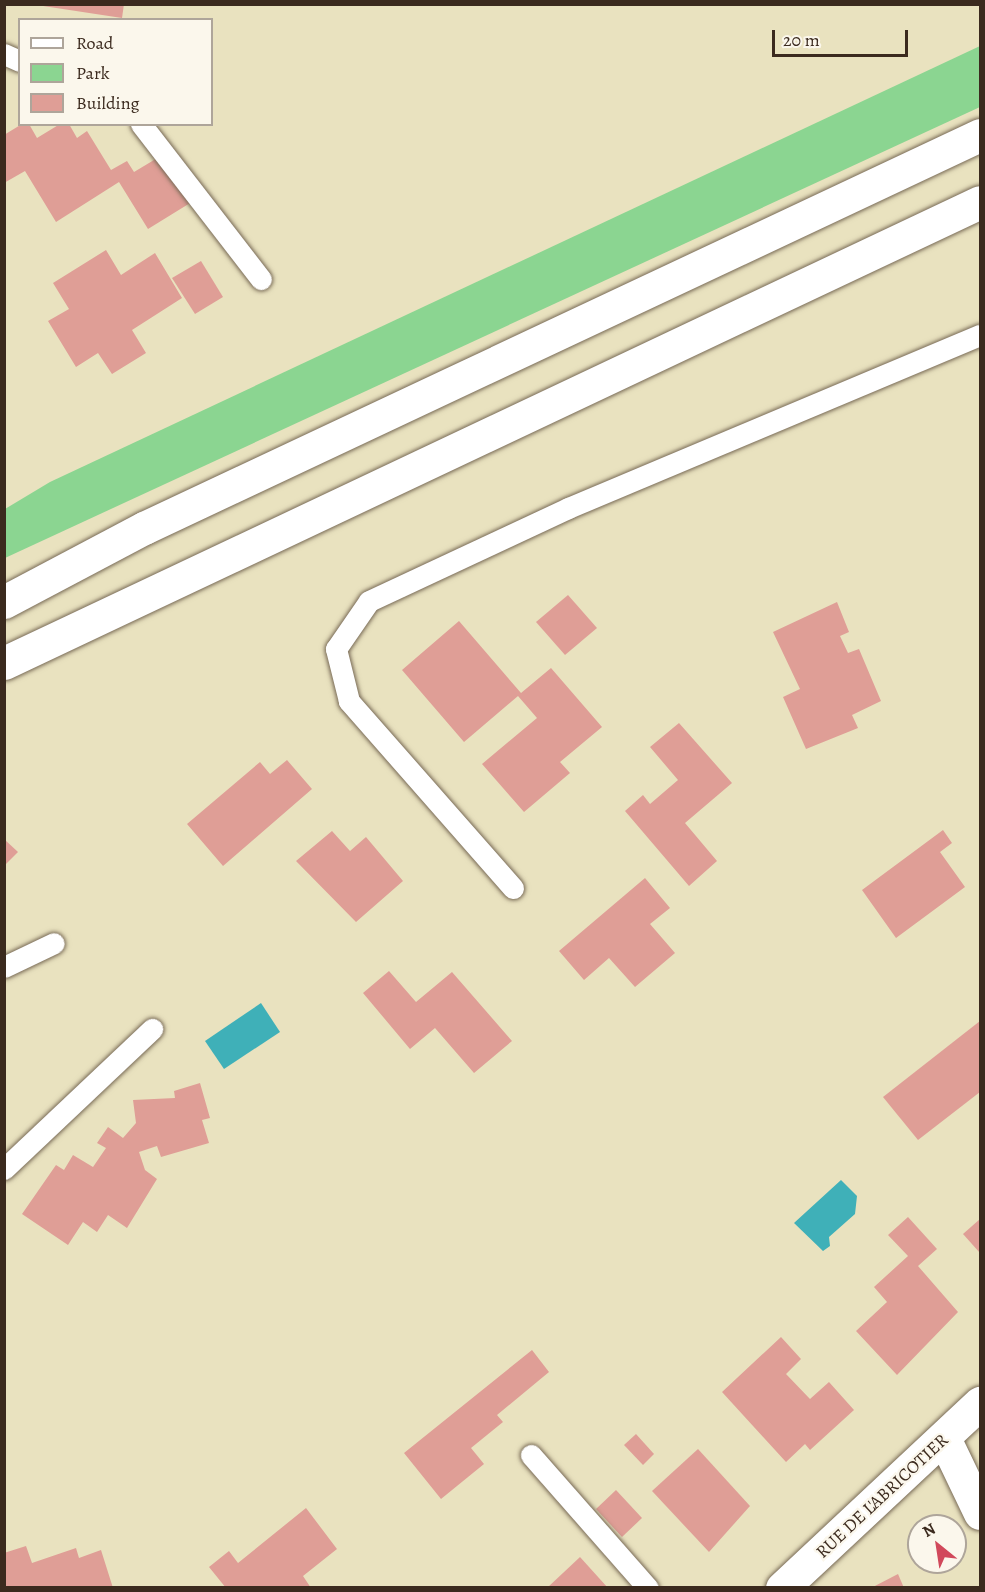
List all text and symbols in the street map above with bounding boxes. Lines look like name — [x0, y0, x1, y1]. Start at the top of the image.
legend — [18, 18, 213, 126]
scale bar — [775, 18, 912, 56]
text: 20 m — [783, 28, 820, 52]
text: Road — [76, 31, 113, 55]
text: Park — [76, 61, 110, 85]
text: Building — [76, 91, 140, 115]
street label: RUE DE L'ABRICOTIER — [811, 1429, 953, 1563]
north arrow — [907, 1514, 967, 1574]
text: N — [918, 1518, 940, 1543]

